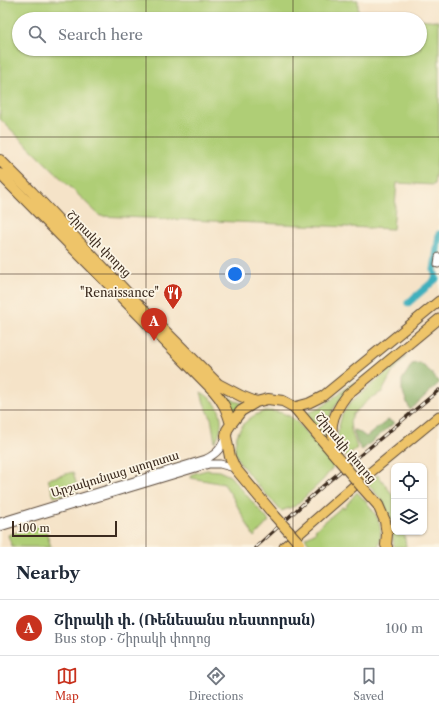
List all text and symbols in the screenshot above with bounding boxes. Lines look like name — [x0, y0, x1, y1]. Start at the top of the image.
search box — [12, 12, 427, 56]
icon: search — [26, 23, 48, 45]
text: Search here — [58, 25, 143, 44]
street label: Շիրակի փողոց — [64, 207, 135, 280]
your location — [225, 264, 245, 284]
restaurant icon: "Renaissance" — [162, 282, 184, 310]
place label: "Renaissance" — [80, 285, 159, 300]
pin: A — [141, 308, 167, 341]
street label: Շիրակի փողոց — [313, 410, 380, 486]
street label: Արշակունյաց պողոտա — [49, 447, 181, 500]
map controls — [391, 463, 427, 535]
button: locate — [391, 463, 427, 499]
button: layers — [391, 499, 427, 535]
scale bar — [12, 519, 117, 538]
text: 100 m — [18, 521, 50, 535]
text: Nearby — [16, 563, 80, 583]
text: Շիրակի փ. (Ռենեսանս ռեստորան) — [54, 610, 315, 629]
text: A — [24, 620, 34, 636]
text: 100 m — [385, 620, 423, 636]
text: Bus stop · Շիրակի փողոց — [54, 630, 211, 646]
tab: Map — [55, 665, 79, 703]
tab: Directions — [189, 665, 243, 703]
tab: Saved — [353, 665, 384, 703]

